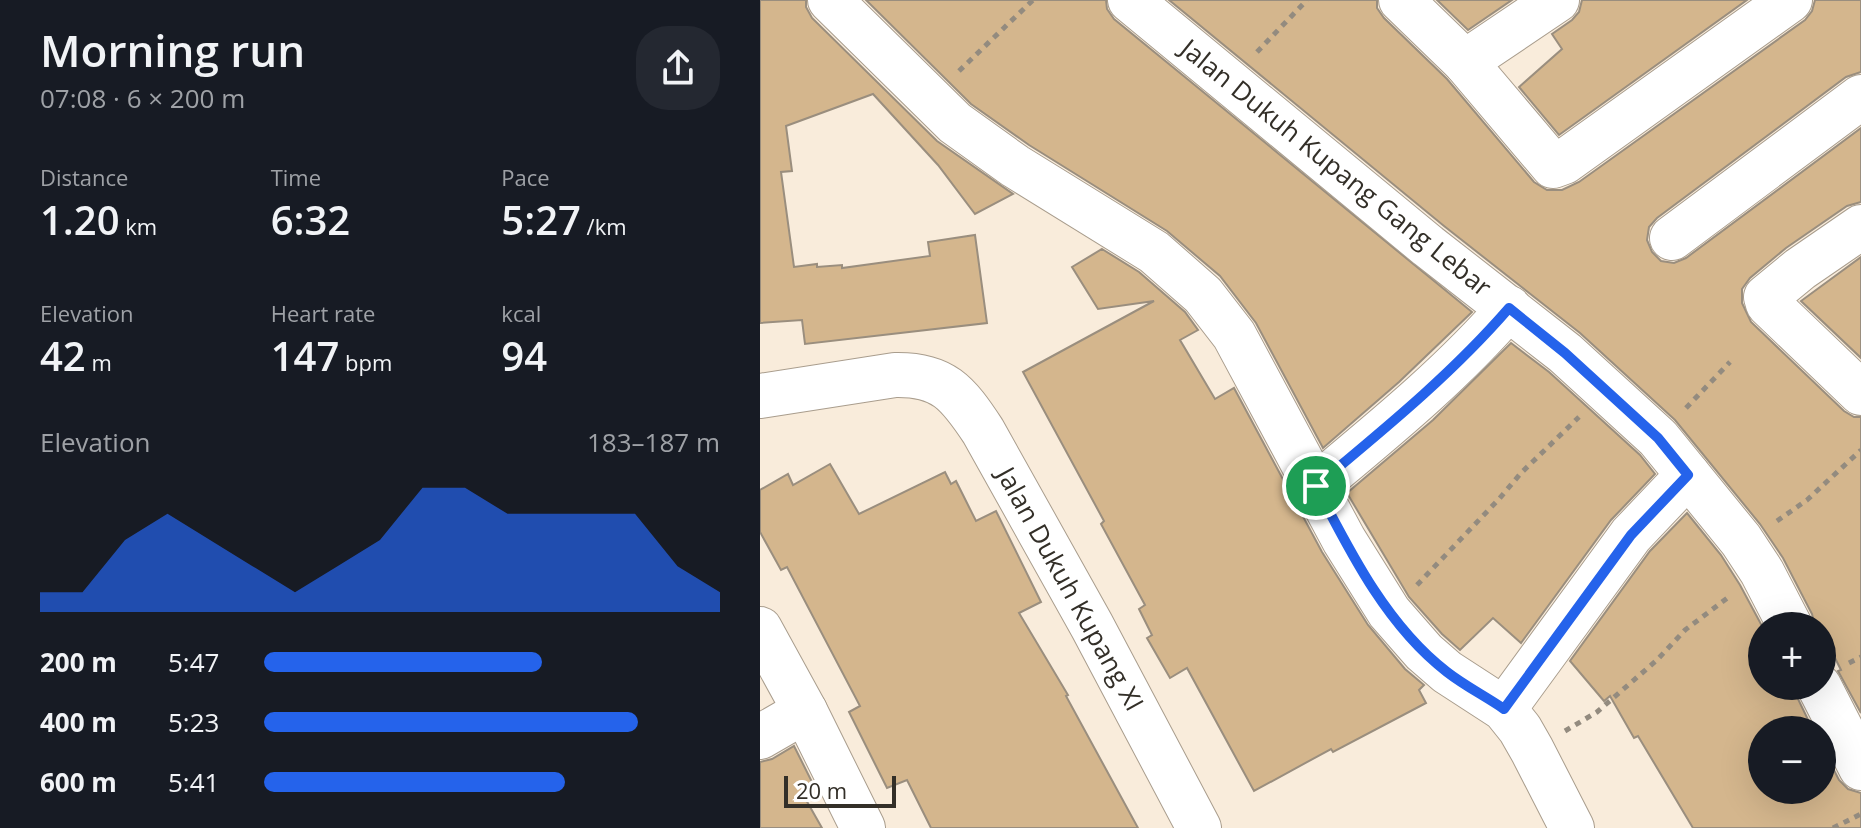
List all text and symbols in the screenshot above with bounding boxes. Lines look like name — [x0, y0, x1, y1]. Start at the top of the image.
text: Morning run — [40, 20, 305, 80]
button: share — [636, 26, 720, 110]
street label: Jalan Dukuh Kupang Gang Lebar — [1171, 28, 1500, 304]
text: 07:08 · 6 × 200 m — [40, 80, 245, 116]
text: Distance — [40, 162, 128, 192]
text: Time — [271, 162, 321, 192]
text: Pace — [501, 162, 550, 192]
text: 1.20 — [40, 192, 120, 247]
text: 6:32 — [271, 192, 350, 247]
text: 5:27 — [501, 192, 581, 247]
text: km — [120, 211, 157, 241]
text: /km — [581, 211, 627, 241]
text: Elevation — [40, 298, 133, 328]
text: Heart rate — [271, 298, 375, 328]
text: kcal — [501, 298, 541, 328]
text: 42 — [40, 328, 86, 383]
text: 147 — [271, 328, 339, 383]
text: 94 — [501, 328, 547, 383]
text: m — [86, 347, 112, 377]
text: bpm — [339, 347, 392, 377]
text: Elevation — [40, 424, 150, 460]
text: 183–187 m — [587, 424, 720, 460]
pin — [1282, 452, 1350, 520]
street label: Jalan Dukuh Kupang XI — [987, 458, 1153, 717]
icon: arrive — [1294, 464, 1338, 508]
map controls — [1748, 612, 1836, 804]
button: + — [1748, 612, 1836, 700]
text: 200 m — [40, 644, 117, 680]
text: 5:47 — [168, 644, 219, 680]
text: 400 m — [40, 704, 117, 740]
text: 5:23 — [168, 704, 219, 740]
button: − — [1748, 716, 1836, 804]
text: 600 m — [40, 764, 117, 800]
text: 5:41 — [168, 764, 219, 800]
scale bar — [784, 772, 896, 808]
text: 20 m — [796, 775, 847, 805]

